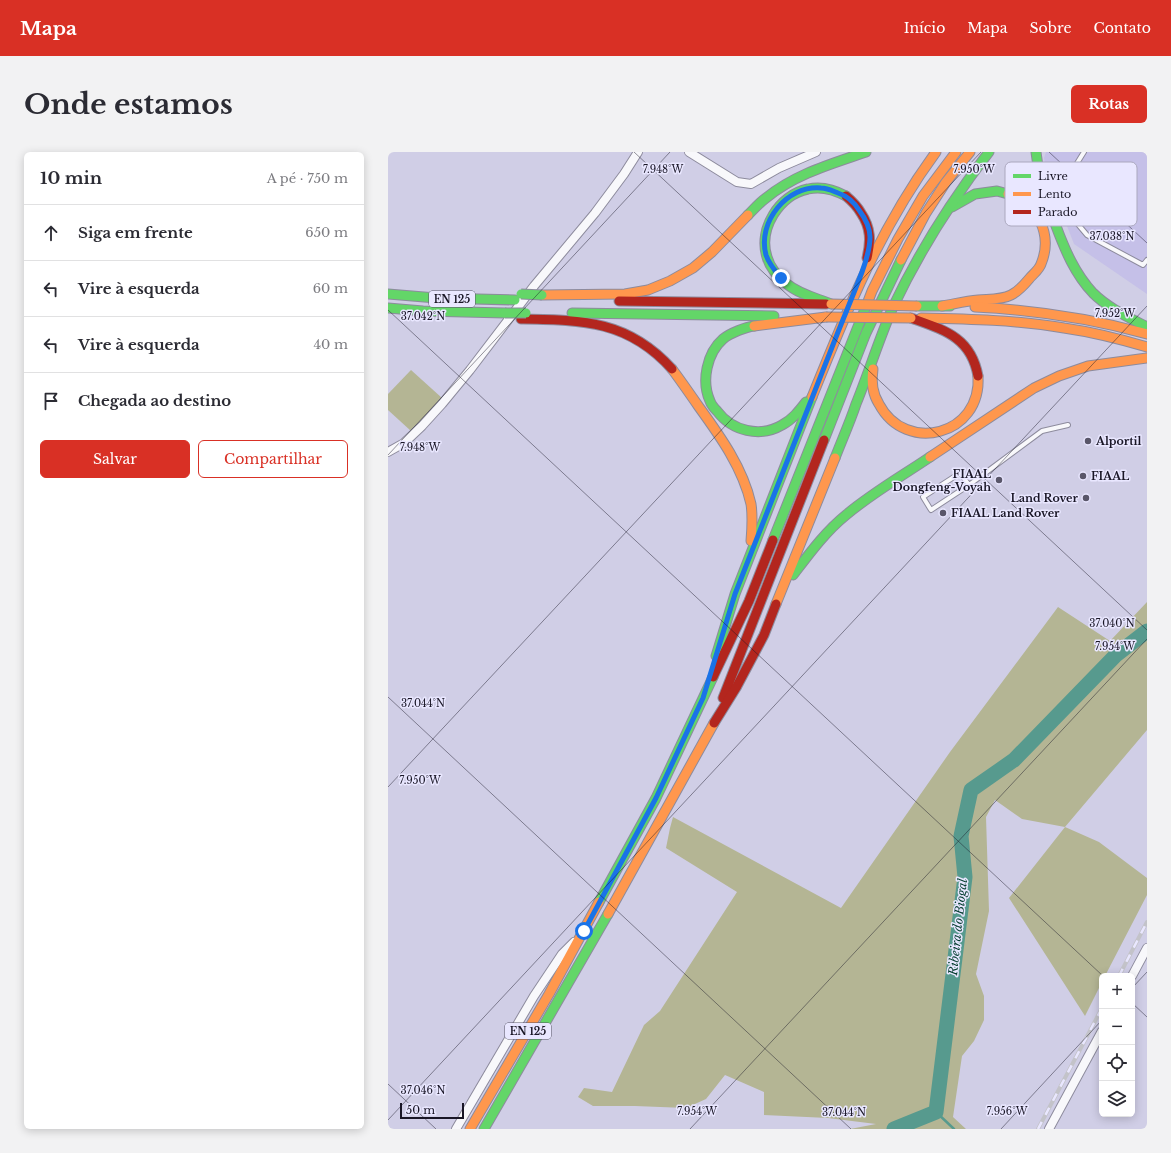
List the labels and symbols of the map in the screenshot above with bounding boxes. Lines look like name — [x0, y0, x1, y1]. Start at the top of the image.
legend — [1005, 162, 1137, 226]
text: 7.948°W — [643, 163, 684, 176]
text: 7.950°W — [953, 163, 995, 176]
text: Livre — [1038, 169, 1068, 183]
text: Lento — [1038, 187, 1071, 201]
text: Parado — [1038, 205, 1077, 219]
text: 37.038°N — [1090, 230, 1134, 243]
route end — [772, 269, 790, 287]
road number: EN 125 — [429, 291, 475, 307]
text: 7.952°W — [1095, 307, 1136, 320]
text: 37.042°N — [401, 310, 445, 323]
place label: Alportil — [1095, 434, 1141, 448]
marker: Alportil — [1083, 436, 1093, 446]
text: 7.948°W — [400, 441, 441, 454]
place label: FIAAL Dongfeng-Voyah — [893, 467, 992, 494]
place label: FIAAL — [1091, 469, 1130, 483]
marker: FIAAL — [1078, 471, 1088, 481]
marker: FIAAL Dongfeng-Voyah — [994, 475, 1004, 485]
place label: Land Rover — [1010, 491, 1079, 505]
marker: Land Rover — [1081, 493, 1091, 503]
place label: FIAAL Land Rover — [951, 506, 1060, 520]
marker: FIAAL Land Rover — [938, 508, 948, 518]
text: 37.040°N — [1089, 617, 1135, 630]
text: 7.954°W — [1095, 640, 1135, 653]
text: 37.044°N — [401, 697, 445, 710]
text: 7.950°W — [399, 774, 441, 787]
water label: Ribeira do Biogal — [945, 878, 970, 977]
route start — [575, 922, 593, 940]
road number: EN 125 — [505, 1023, 551, 1039]
text: 37.046°N — [401, 1084, 445, 1097]
scale bar — [400, 1101, 464, 1120]
text: 7.954°W — [677, 1105, 717, 1118]
text: 7.956°W — [987, 1105, 1028, 1118]
text: 37.044°N — [822, 1106, 866, 1119]

